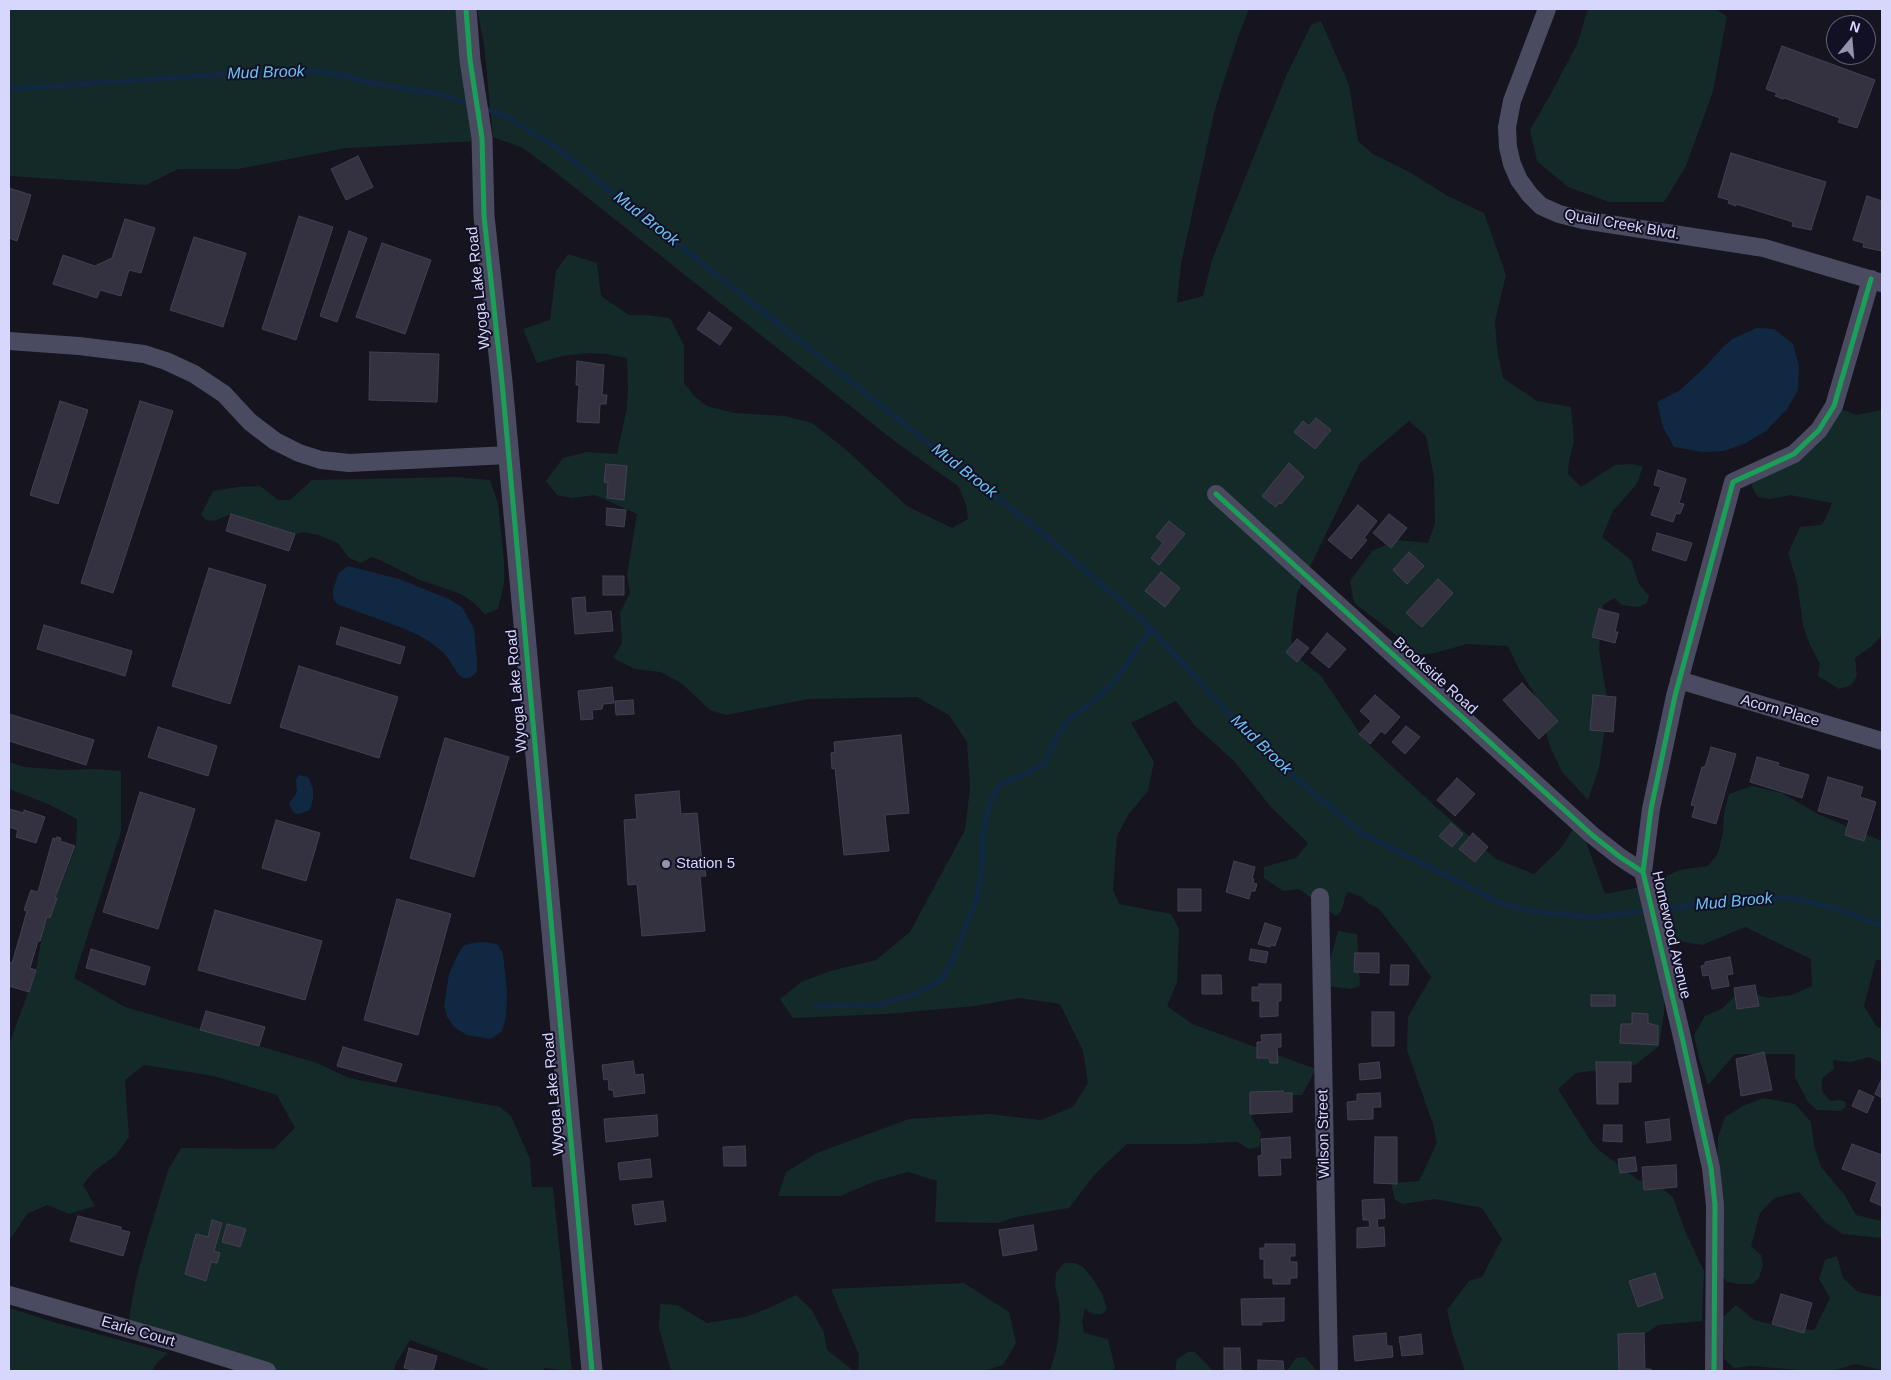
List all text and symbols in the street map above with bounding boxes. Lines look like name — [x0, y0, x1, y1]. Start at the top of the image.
north arrow — [1826, 15, 1876, 65]
text: N — [1848, 17, 1862, 36]
water label: Mud Brook — [227, 62, 305, 84]
water label: Mud Brook — [610, 188, 682, 250]
street label: Quail Creek Blvd. — [1563, 206, 1681, 244]
street label: Wyoga Lake Road — [464, 226, 494, 350]
water label: Mud Brook — [928, 440, 1000, 502]
street label: Wyoga Lake Road — [503, 629, 531, 753]
street label: Brookside Road — [1389, 634, 1481, 718]
street label: Acorn Place — [1739, 691, 1821, 731]
water label: Mud Brook — [1227, 711, 1295, 779]
place label: Station 5 — [676, 855, 735, 873]
marker: Station 5 — [660, 858, 672, 870]
street label: Homewood Avenue — [1648, 869, 1694, 1001]
water label: Mud Brook — [1695, 889, 1773, 915]
street label: Wyoga Lake Road — [540, 1032, 568, 1156]
street label: Wilson Street — [1314, 1089, 1334, 1179]
street label: Earle Court — [99, 1313, 177, 1351]

